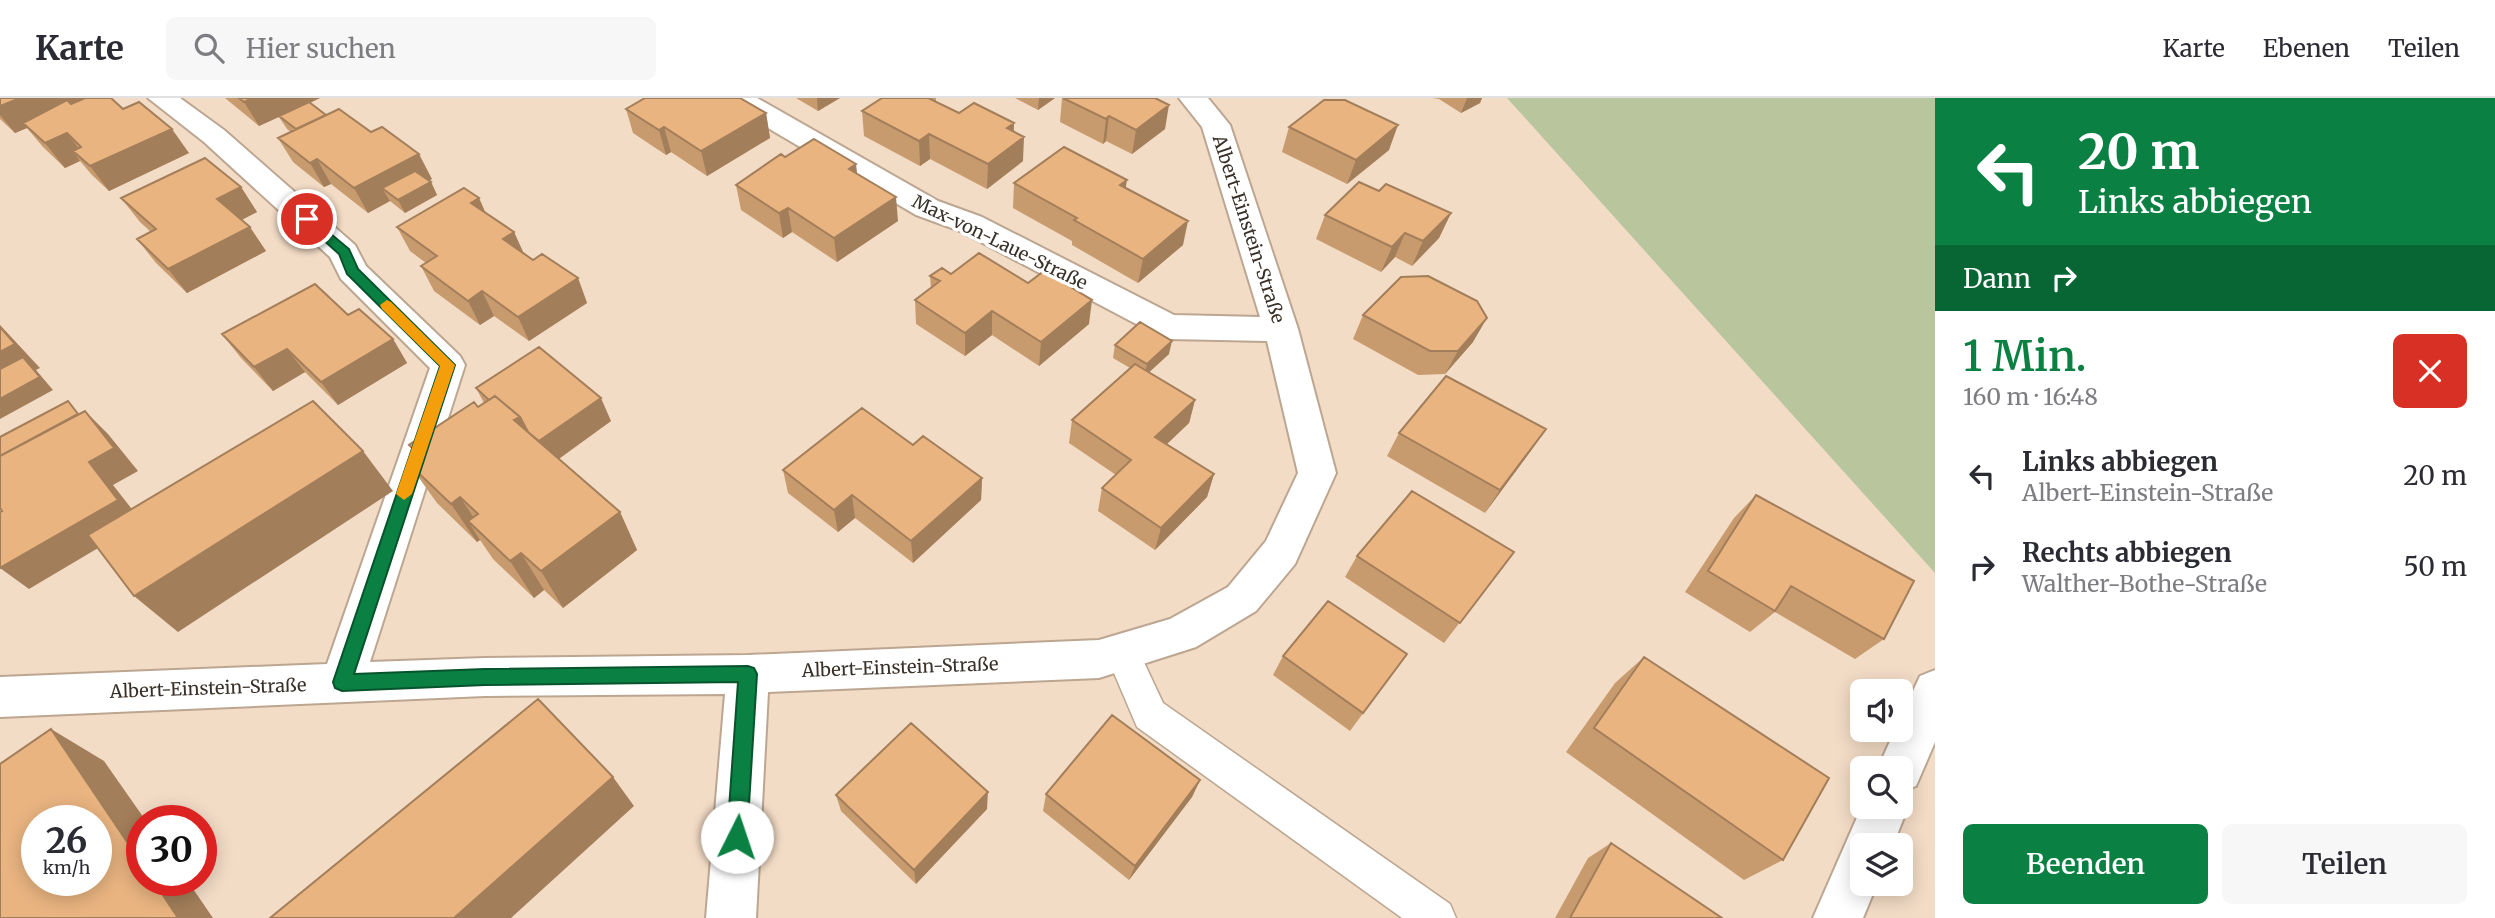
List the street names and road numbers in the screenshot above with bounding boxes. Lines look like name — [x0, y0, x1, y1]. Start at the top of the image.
street label: Albert-Einstein-Straße — [1207, 131, 1290, 326]
street label: Max-von-Laue-Straße — [909, 190, 1091, 294]
street label: Albert-Einstein-Straße — [800, 652, 999, 682]
street label: Albert-Einstein-Straße — [108, 673, 307, 703]

